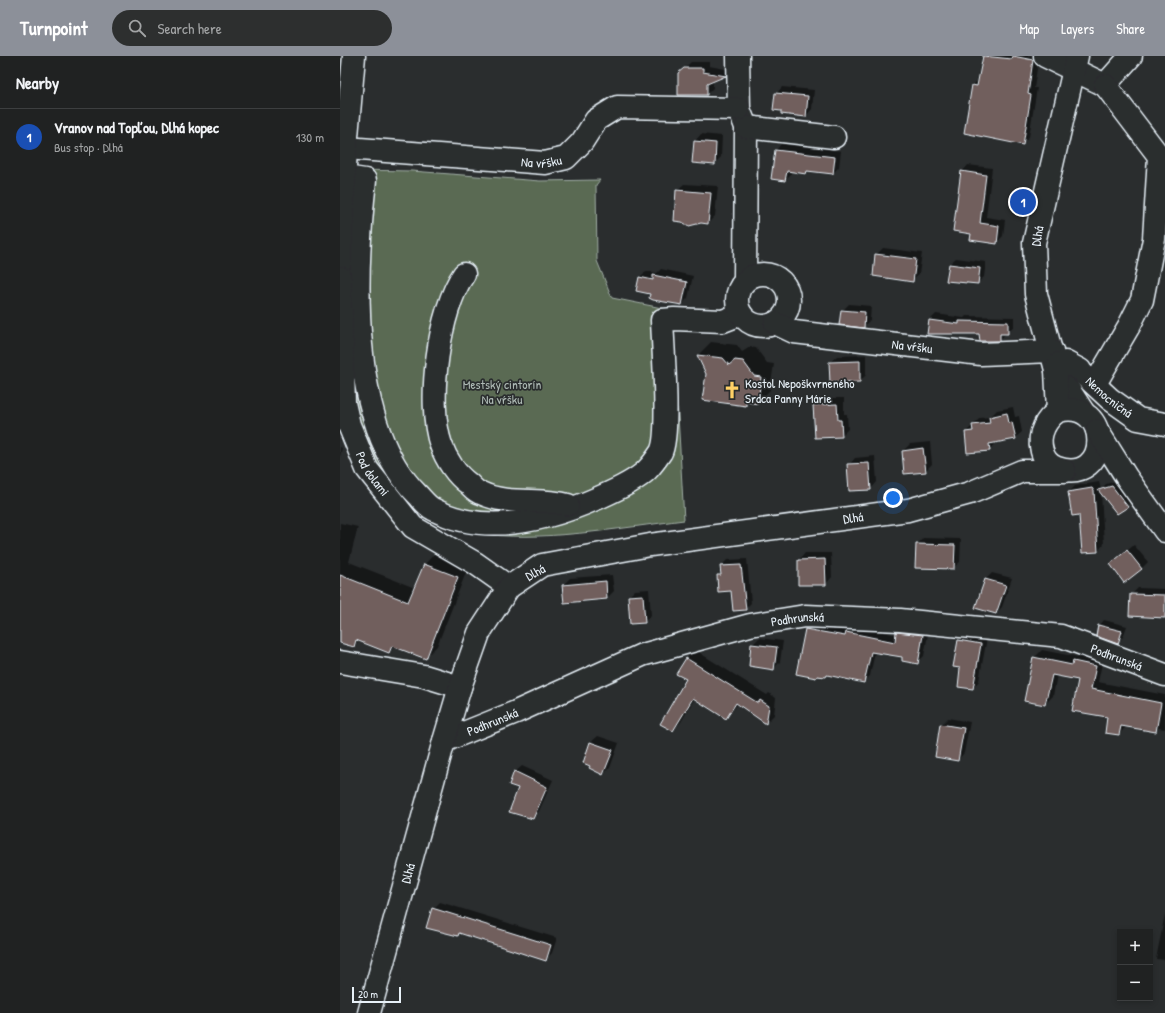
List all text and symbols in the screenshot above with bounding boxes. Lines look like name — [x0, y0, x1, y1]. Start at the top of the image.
search box — [112, 10, 392, 46]
text: Turnpoint — [20, 15, 88, 41]
icon: search — [126, 17, 148, 39]
text: Search here — [158, 18, 222, 39]
text: Map — [1019, 19, 1039, 38]
text: Layers — [1061, 19, 1094, 38]
text: Share — [1116, 19, 1145, 38]
text: Nearby — [16, 71, 59, 94]
text: Vranov nad Topľou, Dlhá kopec — [54, 117, 219, 138]
text: 1 — [27, 128, 31, 146]
text: 130 m — [296, 128, 324, 146]
text: Bus stop · Dlhá — [54, 138, 123, 156]
street label: Na vŕšku — [520, 150, 563, 172]
pin: 1 — [1010, 187, 1036, 217]
street label: Dlhá — [1027, 225, 1047, 247]
street label: Na vŕšku — [891, 335, 934, 357]
street label: Nemocničná — [1082, 372, 1137, 422]
place label: Kostol Nepoškvrneného Srdca Panny Márie — [745, 374, 855, 407]
park label: Mestský cintorín Na vŕšku — [463, 375, 541, 408]
church icon: Kostol Nepoškvrneného Srdca Panny Márie — [722, 380, 742, 400]
street label: Pod dolami — [352, 449, 394, 500]
your location — [883, 488, 903, 508]
street label: Dlhá — [842, 507, 864, 528]
street label: Dlhá — [522, 559, 548, 585]
street label: Podhrunská — [769, 607, 824, 630]
street label: Podhrunská — [1088, 639, 1145, 675]
street label: Podhrunská — [464, 703, 521, 740]
street label: Dlhá — [396, 861, 419, 885]
map controls — [1117, 929, 1153, 1001]
button: + — [1117, 929, 1153, 965]
button: − — [1117, 965, 1153, 1001]
scale bar — [352, 985, 401, 1004]
text: 20 m — [358, 987, 378, 1001]

